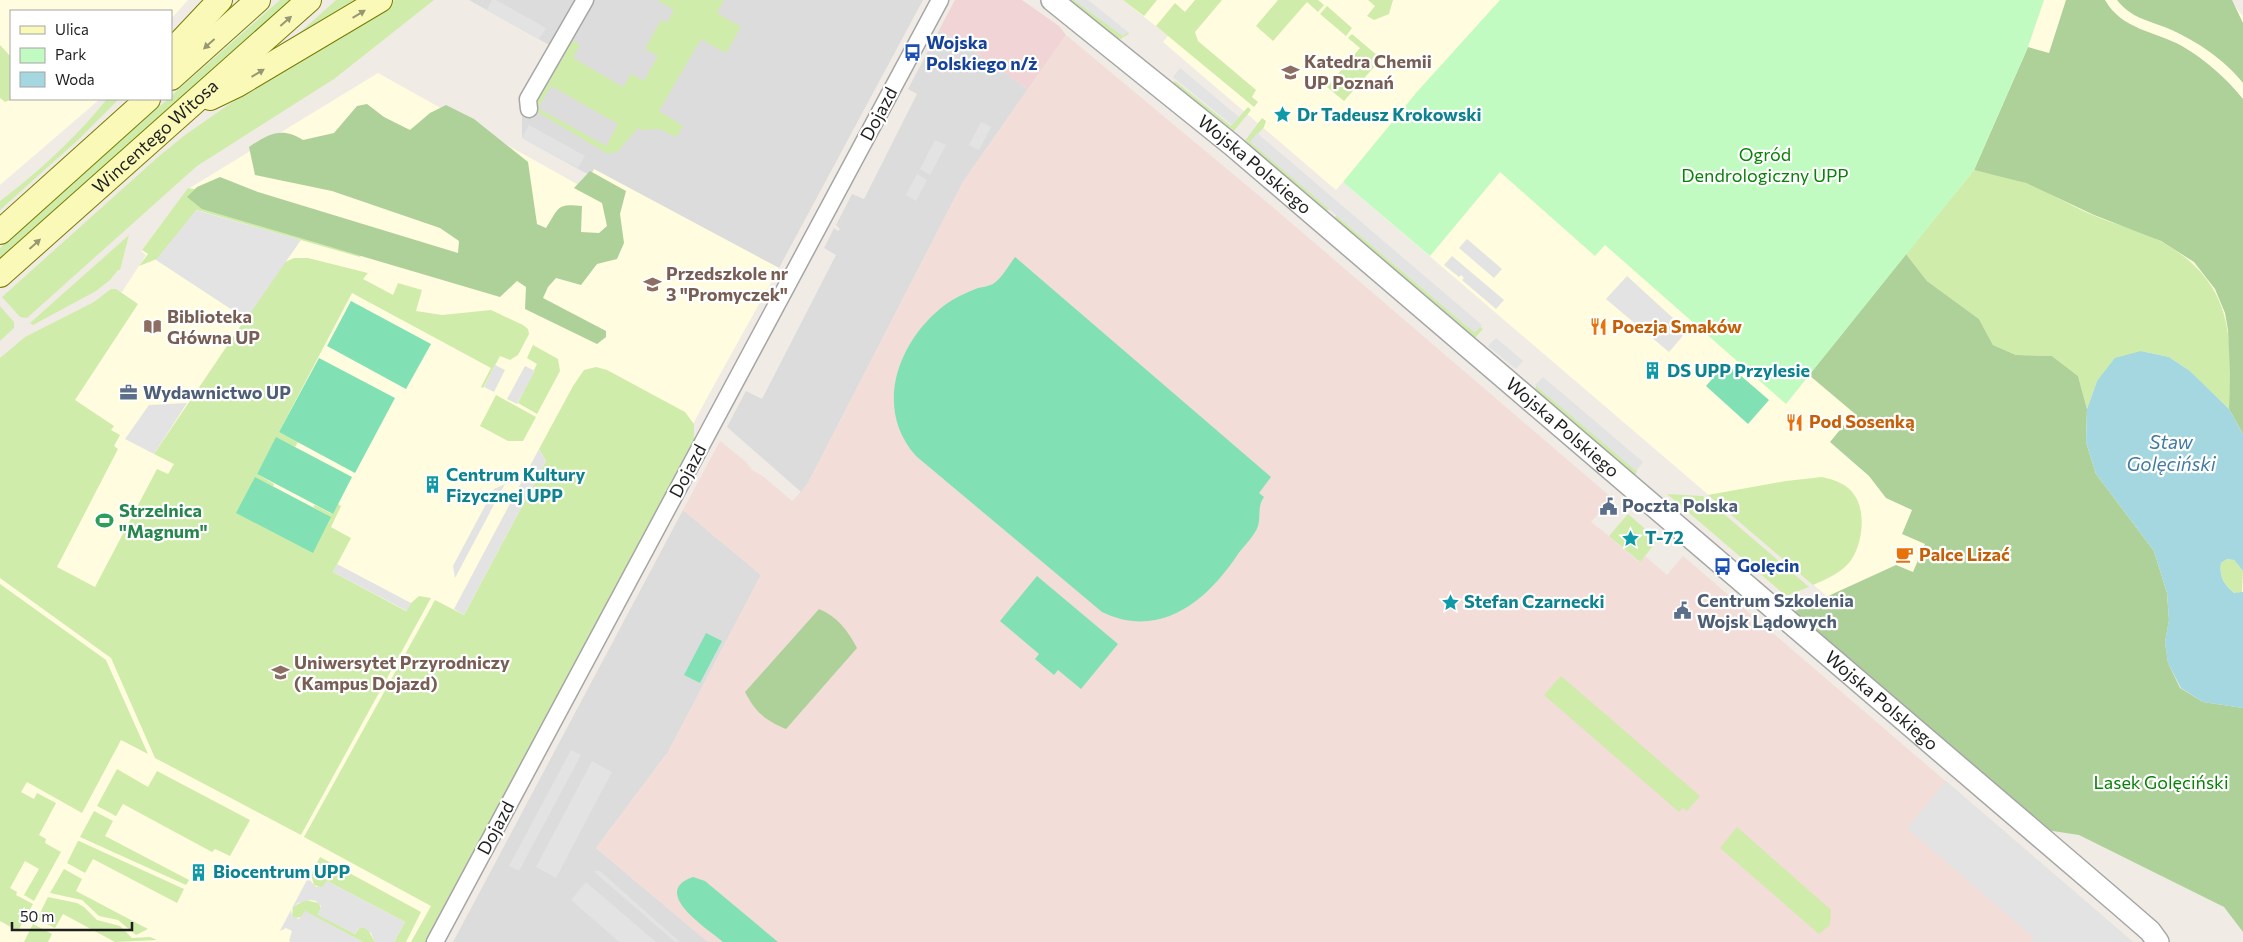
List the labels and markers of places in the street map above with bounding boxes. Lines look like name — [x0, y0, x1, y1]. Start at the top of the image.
place label: Wojska Polskiego n/ż — [926, 31, 1038, 74]
bus stop icon: Wojska Polskiego n/ż — [902, 43, 922, 63]
place label: Katedra Chemii UP Poznań — [1304, 50, 1432, 93]
school or university icon: Katedra Chemii UP Poznań — [1280, 62, 1300, 82]
place label: Dr Tadeusz Krokowski — [1297, 103, 1482, 125]
place icon: Dr Tadeusz Krokowski — [1273, 105, 1293, 125]
place label: Przedszkole nr 3 "Promyczek" — [666, 262, 789, 305]
school or university icon: Przedszkole nr 3 "Promyczek" — [642, 274, 662, 294]
place label: Biblioteka Główna UP — [167, 305, 260, 348]
place label: Poezja Smaków — [1612, 315, 1742, 337]
library icon: Biblioteka Główna UP — [143, 317, 163, 337]
restaurant icon: Poezja Smaków — [1588, 317, 1608, 337]
place label: DS UPP Przylesie — [1667, 359, 1810, 381]
building icon: DS UPP Przylesie — [1643, 361, 1663, 381]
place label: Wydawnictwo UP — [143, 381, 291, 403]
office icon: Wydawnictwo UP — [119, 383, 139, 403]
place label: Pod Sosenką — [1809, 410, 1915, 432]
restaurant icon: Pod Sosenką — [1785, 412, 1805, 432]
place label: Centrum Kultury Fizycznej UPP — [446, 463, 585, 506]
building icon: Centrum Kultury Fizycznej UPP — [422, 475, 442, 495]
place label: Poczta Polska — [1622, 494, 1738, 516]
public building icon: Poczta Polska — [1598, 496, 1618, 516]
place label: Strzelnica "Magnum" — [119, 499, 208, 542]
sports icon: Strzelnica "Magnum" — [95, 511, 115, 531]
place label: T-72 — [1645, 526, 1684, 548]
place icon: T-72 — [1621, 528, 1641, 548]
place label: Palce Lizać — [1919, 543, 2010, 565]
cafe icon: Palce Lizać — [1895, 545, 1915, 565]
place label: Golęcin — [1737, 554, 1799, 576]
bus stop icon: Golęcin — [1713, 556, 1733, 576]
place label: Centrum Szkolenia Wojsk Lądowych — [1697, 589, 1854, 632]
place label: Stefan Czarnecki — [1464, 590, 1605, 612]
place icon: Stefan Czarnecki — [1440, 592, 1460, 612]
public building icon: Centrum Szkolenia Wojsk Lądowych — [1673, 601, 1693, 621]
place label: Uniwersytet Przyrodniczy (Kampus Dojazd) — [294, 651, 510, 694]
school or university icon: Uniwersytet Przyrodniczy (Kampus Dojazd) — [270, 663, 290, 683]
place label: Biocentrum UPP — [213, 860, 351, 882]
building icon: Biocentrum UPP — [189, 862, 209, 882]

